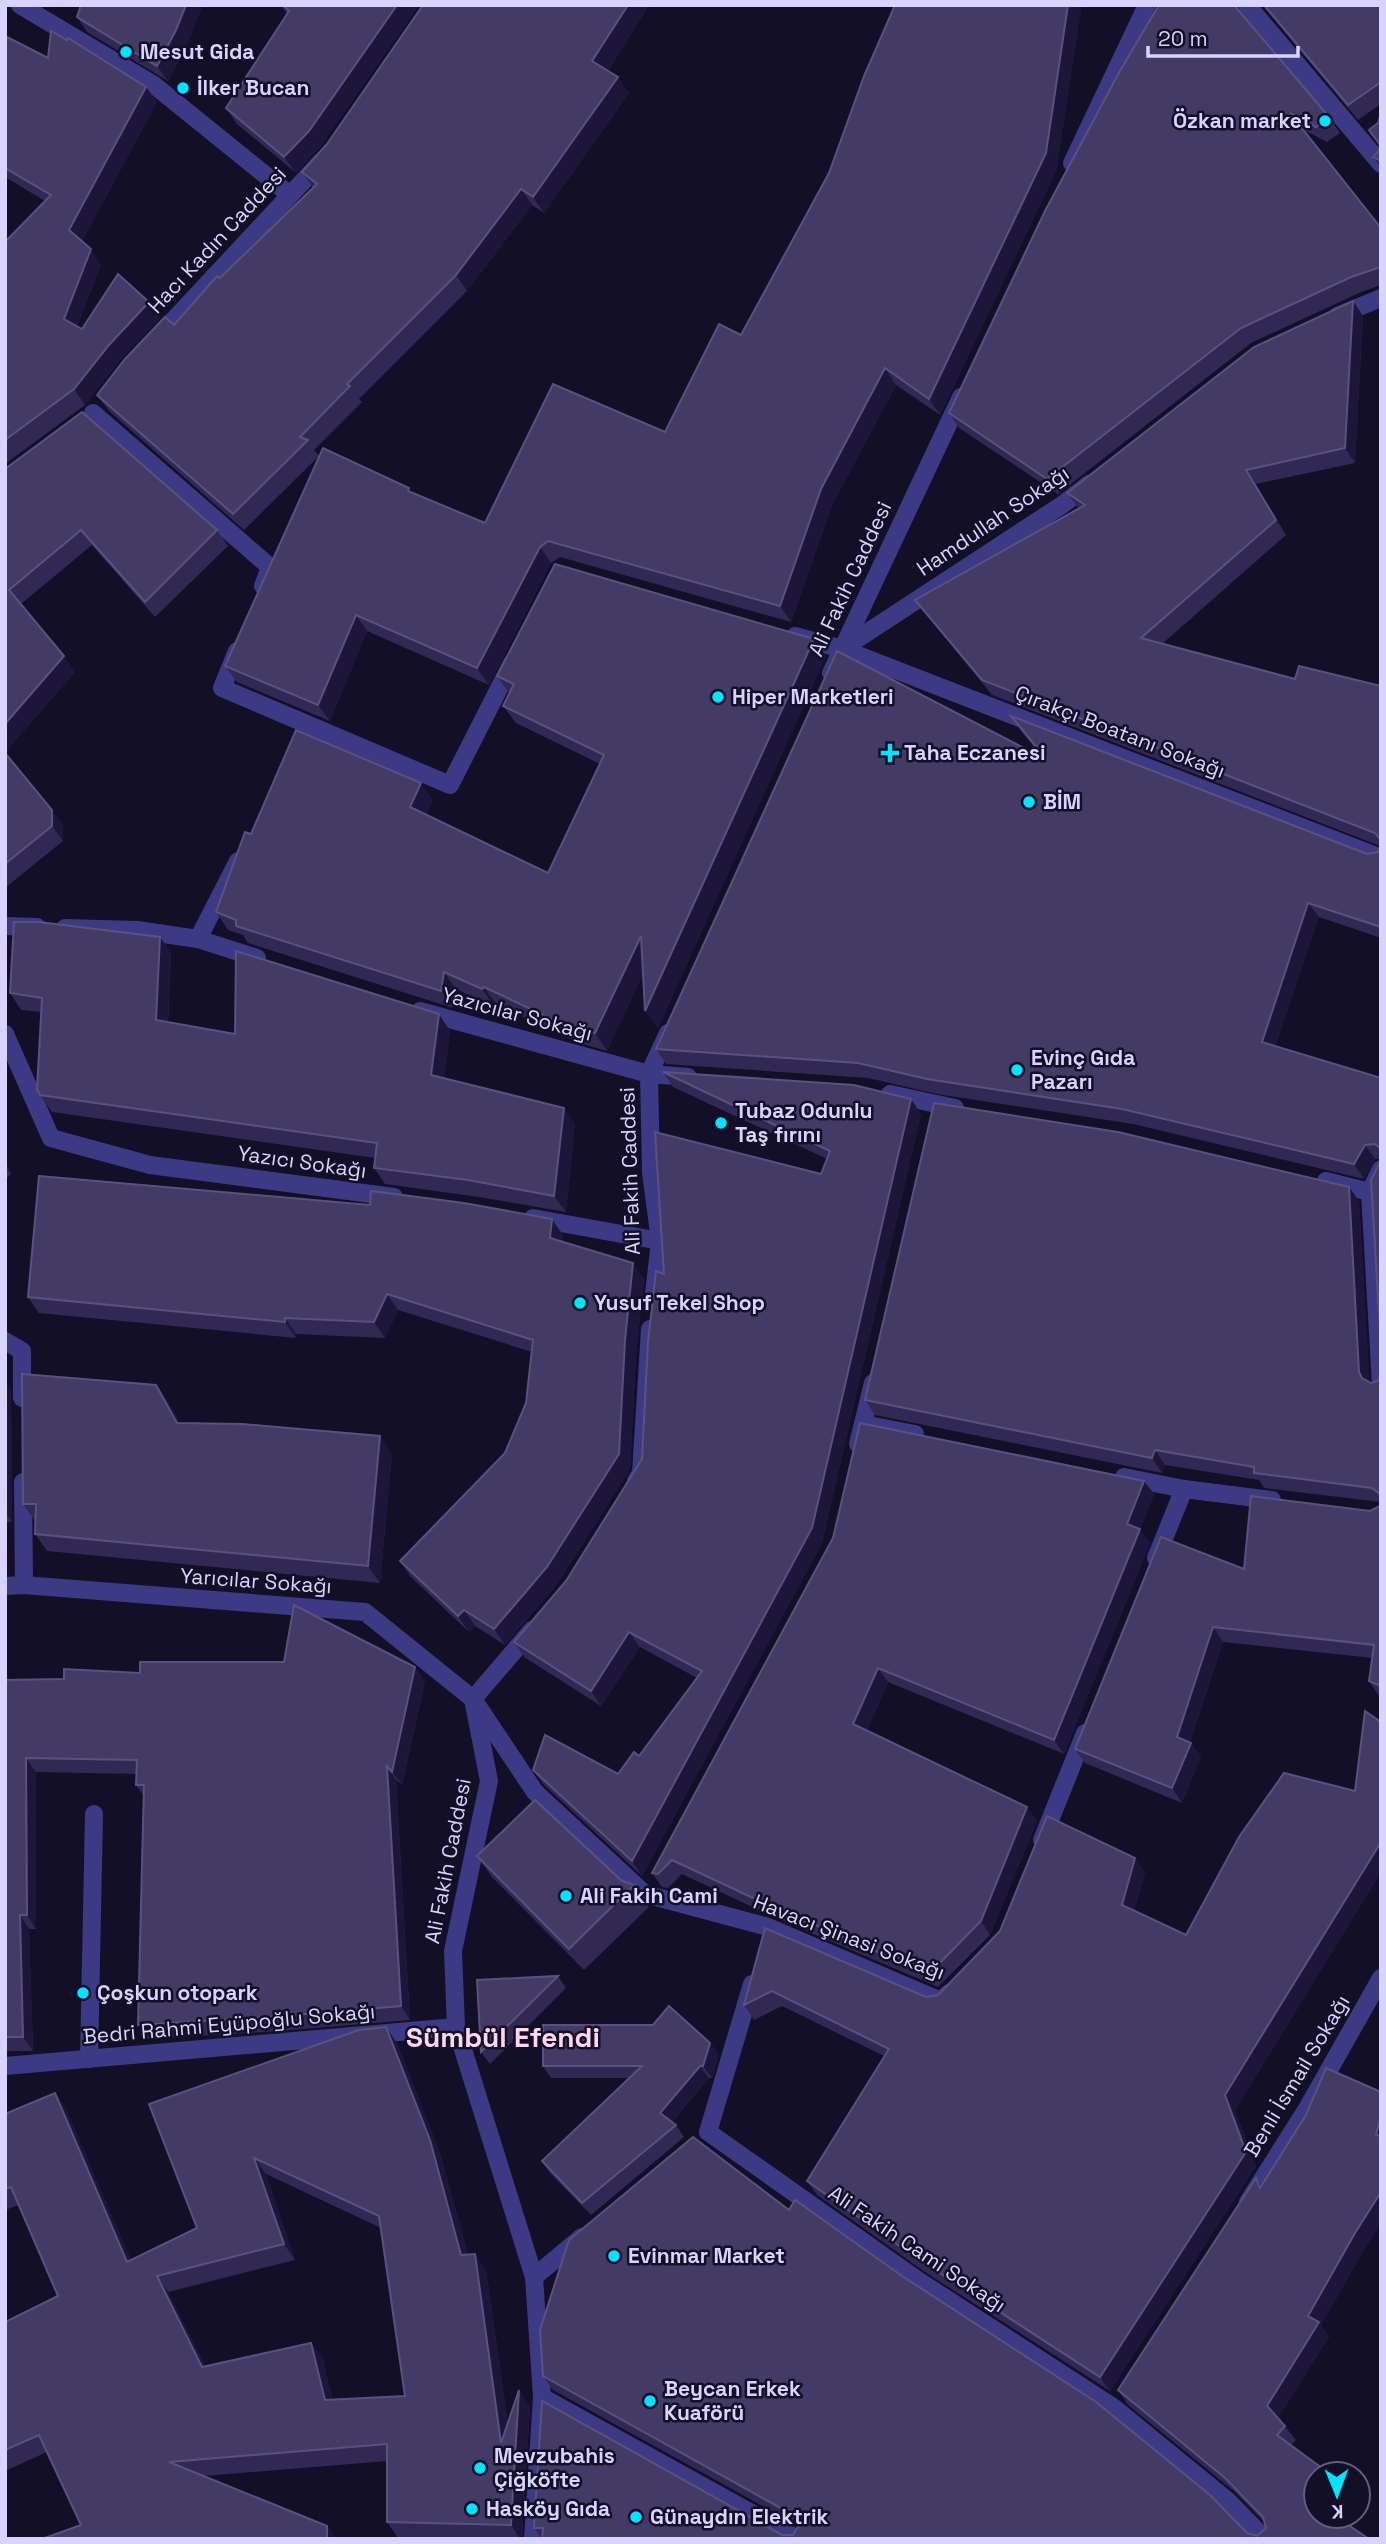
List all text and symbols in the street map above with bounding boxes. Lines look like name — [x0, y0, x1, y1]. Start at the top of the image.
scale bar — [1148, 14, 1298, 58]
text: 20 m — [1158, 25, 1208, 52]
place label: Mesut Gida — [140, 38, 255, 65]
marker: Mesut Gida — [118, 44, 134, 60]
place label: İlker Bucan — [197, 74, 309, 101]
marker: İlker Bucan — [175, 80, 191, 96]
place label: Özkan market — [1173, 107, 1311, 134]
marker: Özkan market — [1317, 113, 1333, 129]
street label: Hacı Kadın Caddesi — [142, 161, 292, 319]
street label: Hamdullah Sokağı — [911, 460, 1074, 582]
street label: Ali Fakih Caddesi — [802, 497, 897, 661]
street label: Çırakçı Boatanı Sokağı — [1011, 679, 1229, 784]
place label: Hiper Marketleri — [732, 683, 894, 710]
marker: Hiper Marketleri — [710, 689, 726, 705]
place label: Taha Eczanesi — [904, 739, 1046, 766]
marker: Taha Eczanesi — [882, 745, 898, 761]
place label: BİM — [1043, 788, 1081, 815]
marker: BİM — [1021, 794, 1037, 810]
street label: Yazıcılar Sokağı — [439, 980, 595, 1047]
place label: Evinç Gıda Pazarı — [1031, 1044, 1135, 1095]
marker: Evinç Gıda Pazarı — [1009, 1062, 1025, 1078]
street label: Ali Fakih Caddesi — [613, 1087, 646, 1255]
place label: Tubaz Odunlu Taş fırını — [735, 1097, 873, 1148]
marker: Tubaz Odunlu Taş fırını — [713, 1115, 729, 1131]
street label: Yazıcı Sokağı — [236, 1139, 368, 1184]
place label: Yusuf Tekel Shop — [594, 1289, 765, 1316]
marker: Yusuf Tekel Shop — [572, 1295, 588, 1311]
street label: Yarıcılar Sokağı — [179, 1562, 333, 1599]
street label: Ali Fakih Caddesi — [418, 1776, 477, 1946]
place label: Ali Fakih Cami — [580, 1882, 718, 1909]
marker: Ali Fakih Cami — [558, 1888, 574, 1904]
street label: Havacı Şinasi Sokağı — [750, 1888, 949, 1986]
place label: Çoşkun otopark — [97, 1979, 258, 2006]
marker: Çoşkun otopark — [75, 1985, 91, 2001]
street label: Benli İsmail Sokağı — [1238, 1990, 1356, 2162]
street label: Bedri Rahmi Eyüpoğlu Sokağı — [82, 1997, 376, 2050]
district label: Sümbül Efendi — [406, 2019, 600, 2055]
street label: Ali Fakih Cami Sokağı — [823, 2179, 1011, 2318]
place label: Evinmar Market — [628, 2242, 785, 2269]
marker: Evinmar Market — [606, 2248, 622, 2264]
place label: Beycan Erkek Kuaförü — [664, 2375, 801, 2426]
marker: Beycan Erkek Kuaförü — [642, 2393, 658, 2409]
place label: Mevzubahis Çiğköfte — [494, 2442, 615, 2493]
marker: Mevzubahis Çiğköfte — [472, 2460, 488, 2476]
north arrow — [1302, 2460, 1372, 2530]
place label: Hasköy Gıda — [486, 2495, 610, 2522]
text: K — [1331, 2499, 1343, 2524]
marker: Hasköy Gıda — [464, 2501, 480, 2517]
place label: Günaydın Elektrik — [650, 2503, 828, 2530]
marker: Günaydın Elektrik — [628, 2509, 644, 2525]

